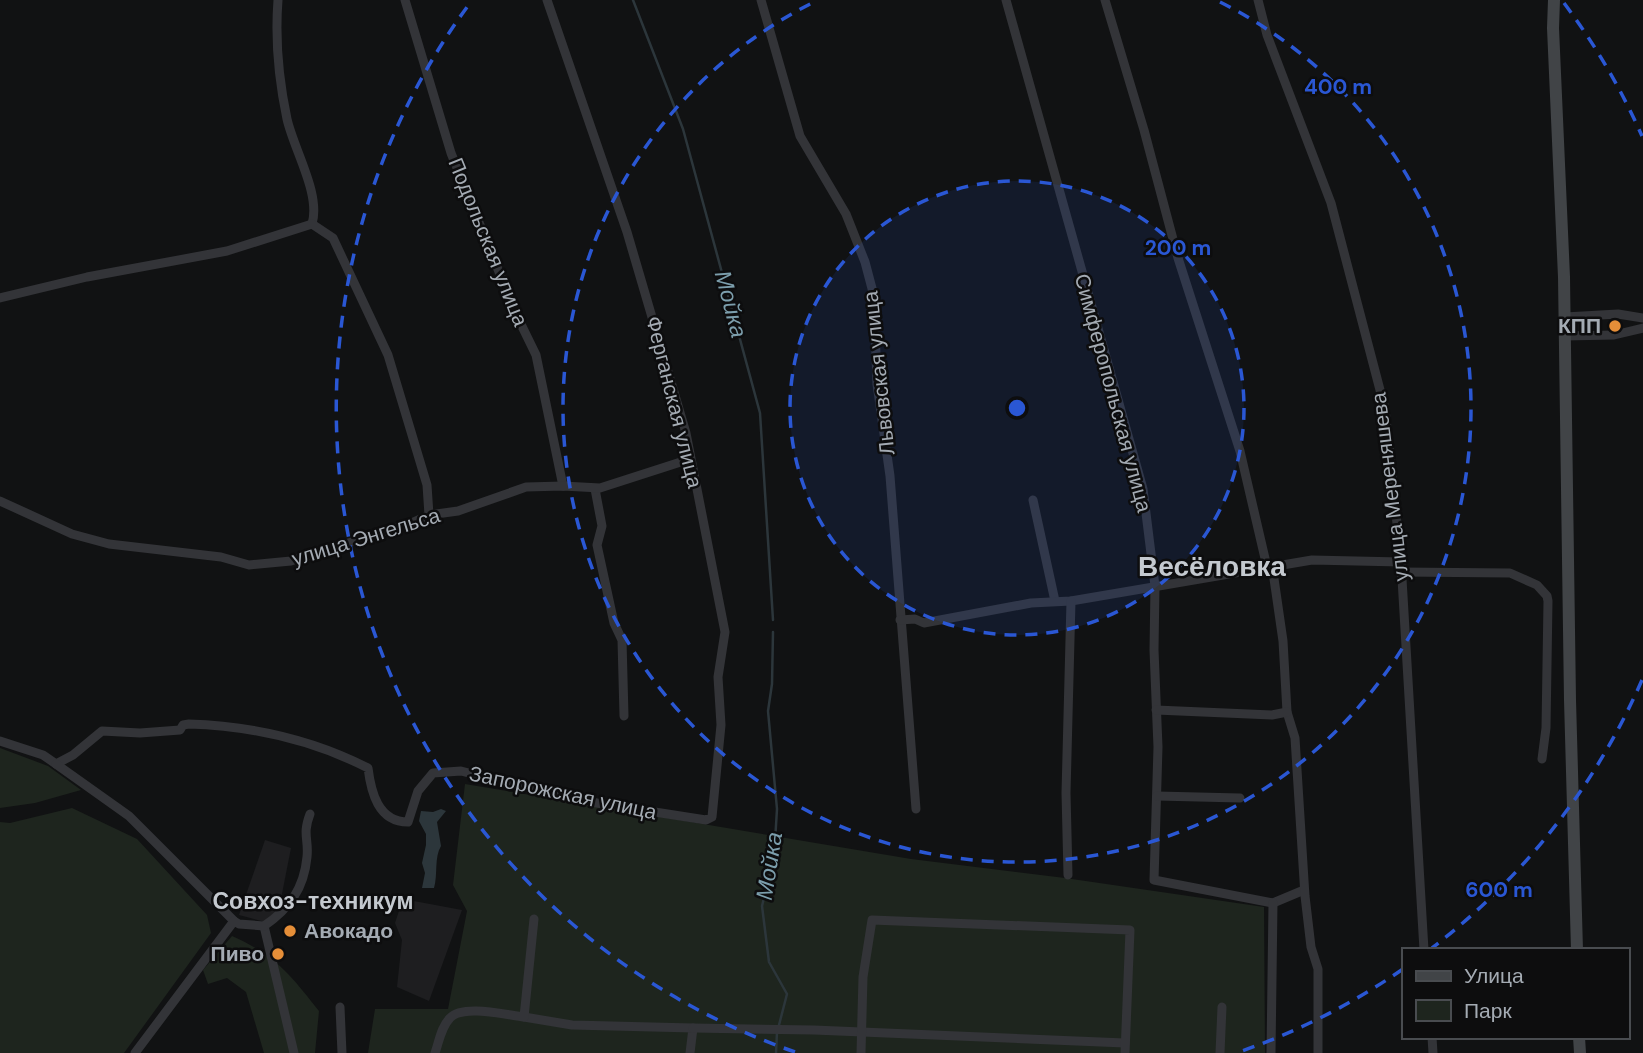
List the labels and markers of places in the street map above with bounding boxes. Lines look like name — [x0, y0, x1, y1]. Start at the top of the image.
place label: КПП — [1558, 312, 1601, 340]
marker: КПП — [1607, 318, 1623, 334]
centre of rings — [1005, 396, 1029, 420]
place label: Авокадо — [304, 917, 393, 945]
marker: Авокадо — [282, 923, 298, 939]
place label: Пиво — [211, 940, 264, 968]
marker: Пиво — [270, 946, 286, 962]

